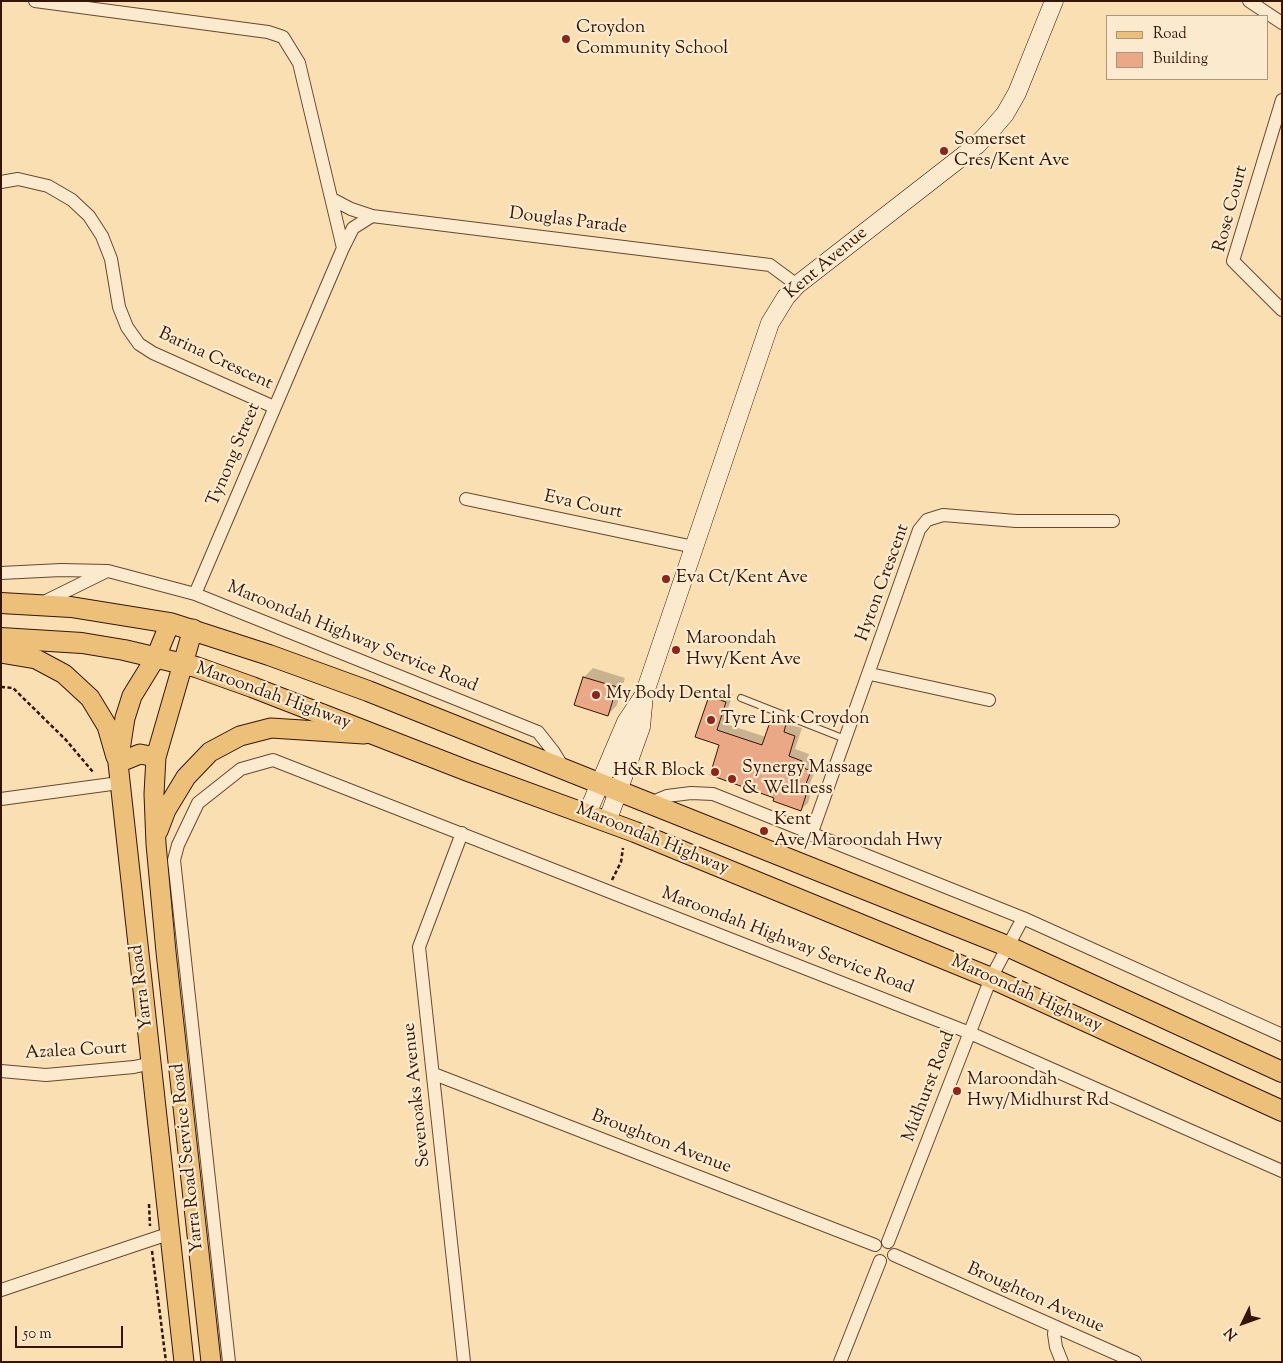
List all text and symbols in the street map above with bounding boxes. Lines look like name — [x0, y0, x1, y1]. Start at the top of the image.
legend — [1106, 15, 1268, 80]
place label: Croydon Community School — [576, 18, 728, 60]
text: Road — [1153, 24, 1187, 45]
marker: Croydon Community School — [560, 33, 572, 45]
text: Building — [1153, 49, 1208, 70]
place label: Somerset Cres/Kent Ave — [954, 130, 1069, 172]
marker: Somerset Cres/Kent Ave — [938, 145, 950, 157]
street label: Rose Court — [1210, 163, 1254, 255]
street label: Douglas Parade — [508, 204, 628, 240]
street label: Kent Avenue — [781, 223, 873, 305]
street label: Barina Crescent — [154, 324, 276, 396]
street label: Tynong Street — [204, 400, 266, 510]
street label: Eva Court — [542, 487, 624, 525]
street label: Hyton Crescent — [853, 521, 915, 645]
place label: Eva Ct/Kent Ave — [676, 568, 808, 590]
marker: Eva Ct/Kent Ave — [660, 573, 672, 585]
street label: Maroondah Highway Service Road — [224, 578, 480, 698]
place label: Maroondah Hwy/Kent Ave — [686, 629, 801, 672]
marker: Maroondah Hwy/Kent Ave — [670, 644, 682, 656]
street label: Maroondah Highway — [193, 659, 353, 735]
place label: My Body Dental — [606, 684, 732, 706]
marker: My Body Dental — [590, 689, 602, 701]
place label: Tyre Link Croydon — [721, 709, 870, 731]
marker: Tyre Link Croydon — [705, 714, 717, 726]
place label: Synergy Massage & Wellness — [742, 758, 873, 801]
place label: H&R Block — [613, 761, 705, 783]
marker: H&R Block — [709, 766, 721, 778]
marker: Synergy Massage & Wellness — [726, 773, 738, 785]
street label: Maroondah Highway — [572, 799, 732, 881]
place label: Kent Ave/Maroondah Hwy — [774, 810, 943, 852]
marker: Kent Ave/Maroondah Hwy — [758, 825, 770, 837]
street label: Maroondah Highway Service Road — [658, 884, 916, 1000]
street label: Yarra Road — [127, 943, 159, 1031]
street label: Maroondah Highway — [947, 952, 1105, 1038]
street label: Sevenoaks Avenue — [400, 1021, 436, 1169]
street label: Midhurst Road — [899, 1029, 961, 1145]
street label: Azalea Court — [24, 1039, 128, 1065]
street label: Yarra Road Service Road — [168, 1062, 210, 1254]
place label: Maroondah Hwy/Midhurst Rd — [967, 1070, 1109, 1112]
marker: Maroondah Hwy/Midhurst Rd — [951, 1085, 963, 1097]
street label: Broughton Avenue — [588, 1106, 734, 1180]
street label: Broughton Avenue — [963, 1259, 1107, 1339]
north arrow — [1218, 1298, 1268, 1348]
scale bar — [18, 1316, 125, 1348]
text: N — [1221, 1322, 1243, 1344]
text: 50 m — [23, 1324, 52, 1345]

